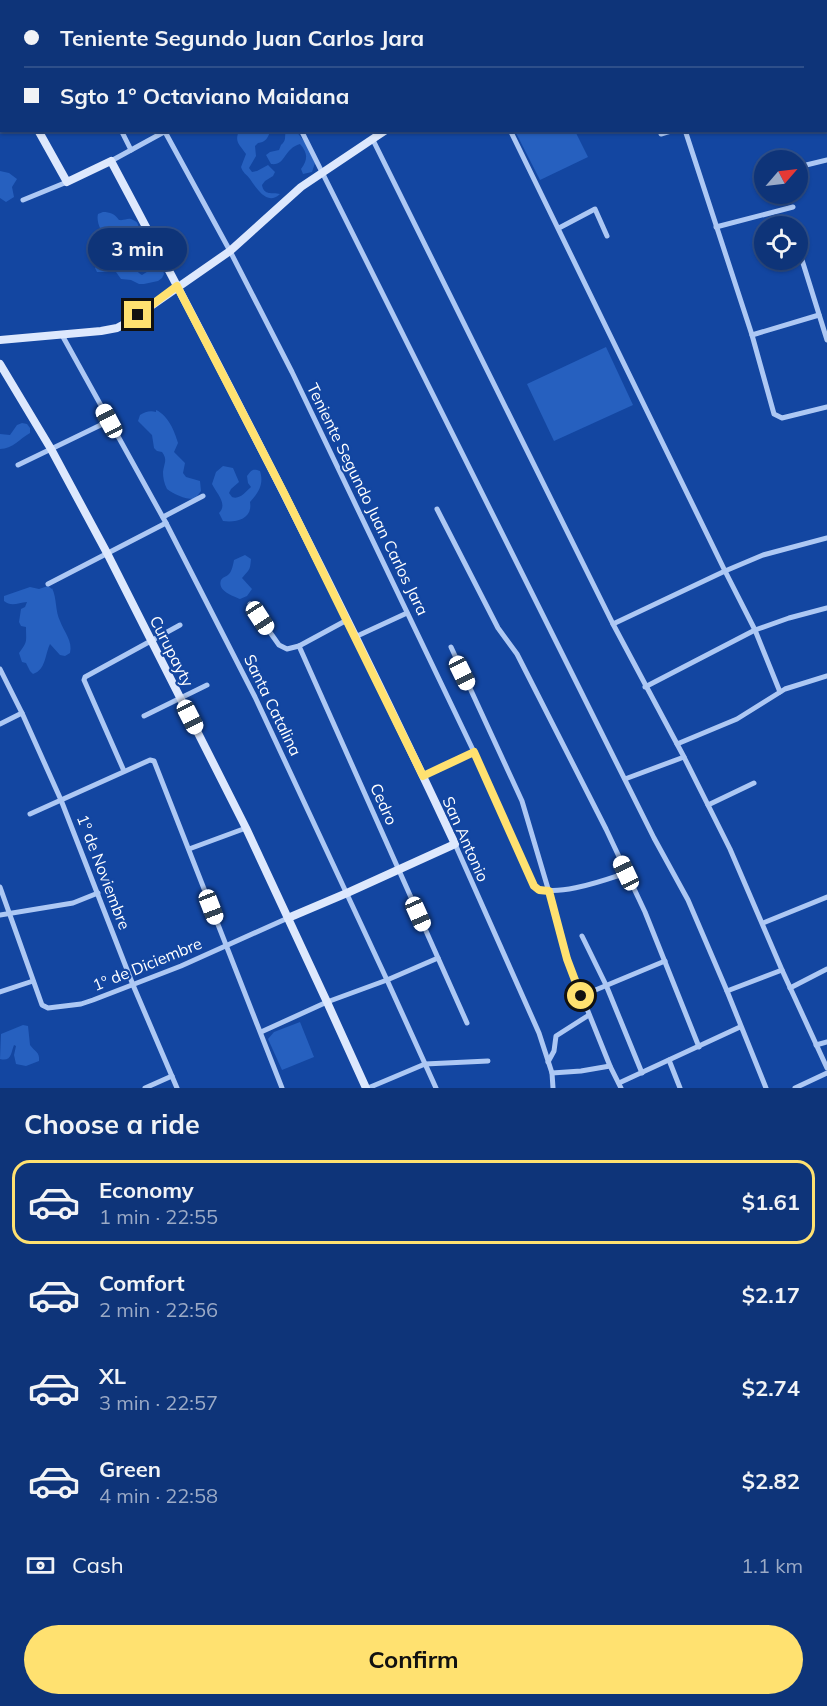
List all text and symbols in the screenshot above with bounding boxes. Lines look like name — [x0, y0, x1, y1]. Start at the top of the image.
text: Teniente Segundo Juan Carlos Jara — [60, 24, 424, 52]
text: Sgto 1° Octaviano Maidana — [60, 82, 349, 110]
north arrow — [754, 150, 808, 204]
map controls — [754, 150, 808, 270]
button: locate — [754, 216, 808, 270]
callout: 3 min — [88, 228, 188, 270]
text: 3 min — [111, 236, 164, 261]
route end — [124, 301, 151, 328]
street label: Teniente Segundo Juan Carlos Jara — [303, 380, 433, 618]
car — [93, 401, 125, 441]
car — [243, 598, 277, 638]
street label: Curupayty — [146, 612, 199, 690]
street label: Santa Catalina — [240, 651, 306, 759]
car — [446, 653, 478, 693]
car — [174, 697, 206, 737]
street label: Cedro — [366, 780, 402, 828]
street label: San Antonio — [438, 793, 494, 885]
street label: 1º de Noviembre — [73, 812, 135, 932]
car — [610, 853, 642, 893]
car — [196, 887, 226, 927]
car — [402, 894, 434, 934]
street label: 1º de Diciembre — [89, 933, 205, 995]
route start — [567, 982, 594, 1009]
text: Choose a ride — [24, 1107, 200, 1141]
icon: car — [27, 1175, 81, 1229]
text: Economy — [99, 1176, 194, 1204]
text: $1.61 — [742, 1188, 800, 1216]
text: 1 min · 22:55 — [99, 1204, 218, 1229]
icon: car — [27, 1268, 81, 1322]
text: Comfort — [99, 1269, 185, 1297]
text: $2.17 — [742, 1281, 800, 1309]
text: 2 min · 22:56 — [99, 1297, 218, 1322]
icon: car — [27, 1361, 81, 1415]
text: XL — [99, 1362, 126, 1390]
text: $2.74 — [742, 1374, 800, 1402]
text: 3 min · 22:57 — [99, 1390, 218, 1415]
icon: car — [27, 1454, 81, 1508]
text: Green — [99, 1455, 161, 1483]
text: $2.82 — [742, 1467, 800, 1495]
text: 4 min · 22:58 — [99, 1483, 218, 1508]
icon: cash — [24, 1549, 57, 1582]
text: Cash — [72, 1551, 124, 1579]
text: 1.1 km — [741, 1553, 803, 1578]
button: Confirm — [24, 1625, 803, 1694]

